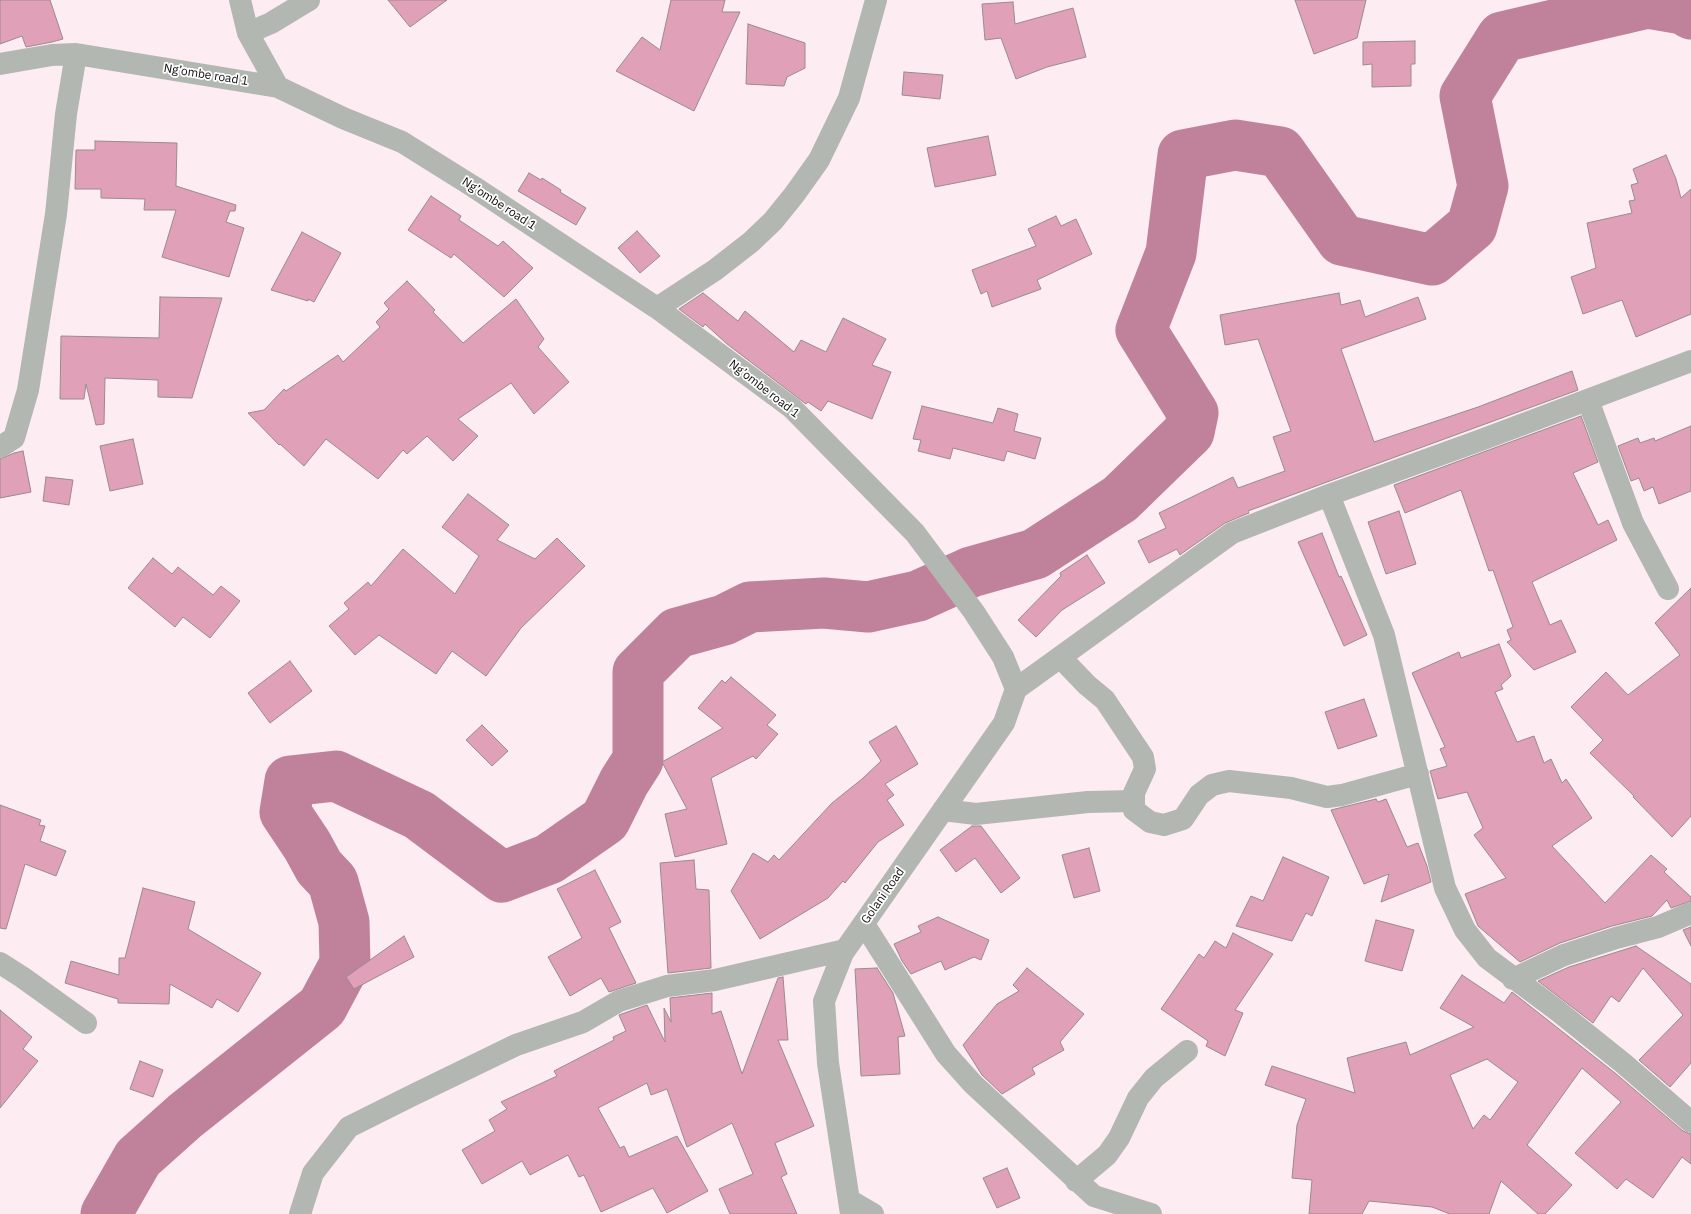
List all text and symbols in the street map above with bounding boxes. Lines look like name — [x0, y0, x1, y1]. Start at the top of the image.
street label: Ng’ombe road 1 — [163, 61, 249, 89]
street label: Ng’ombe road 1 — [459, 175, 539, 233]
street label: Ng’ombe road 1 — [726, 357, 802, 421]
street label: Golani Road — [858, 865, 908, 927]

